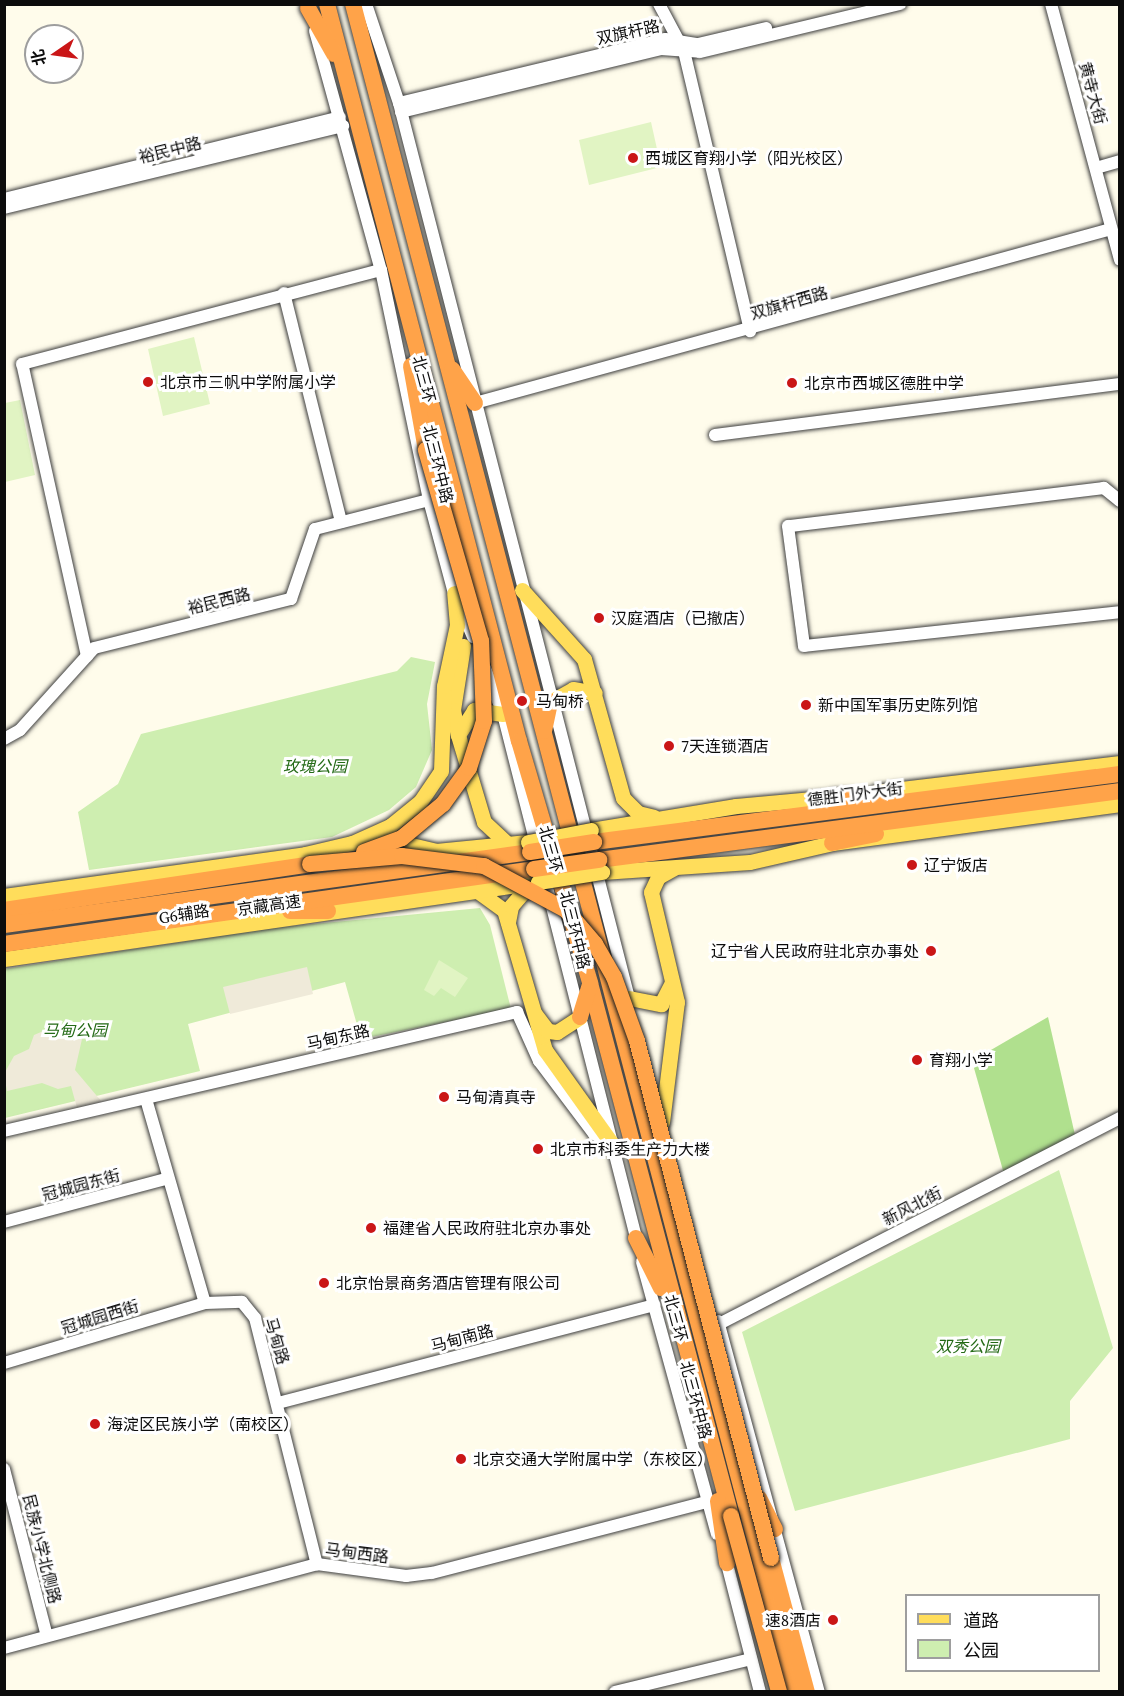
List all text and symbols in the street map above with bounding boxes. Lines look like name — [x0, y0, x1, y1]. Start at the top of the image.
street label: 双旗杆路 — [595, 16, 661, 48]
north arrow — [24, 24, 84, 84]
text: 北 — [26, 47, 51, 68]
street label: 黄寺大街 — [1075, 60, 1111, 126]
street label: 裕民中路 — [137, 133, 203, 167]
place label: 西城区育翔小学（阳光校区） — [645, 148, 853, 168]
marker: 西城区育翔小学（阳光校区） — [626, 151, 640, 165]
street label: 双旗杆西路 — [748, 283, 830, 323]
street label: 北三环 — [409, 353, 439, 405]
place label: 北京市三帆中学附属小学 — [160, 372, 336, 392]
place label: 北京市西城区德胜中学 — [804, 373, 964, 393]
marker: 北京市三帆中学附属小学 — [141, 375, 155, 389]
marker: 北京市西城区德胜中学 — [785, 376, 799, 390]
street label: 北三环中路 — [419, 423, 457, 505]
street label: 裕民西路 — [186, 584, 252, 618]
place label: 汉庭酒店（已撤店） — [611, 608, 755, 628]
marker: 汉庭酒店（已撤店） — [592, 611, 606, 625]
place label: 马甸桥 — [536, 691, 584, 711]
marker: 马甸桥 — [513, 692, 531, 710]
place label: 新中国军事历史陈列馆 — [818, 695, 978, 715]
marker: 新中国军事历史陈列馆 — [799, 698, 813, 712]
place label: 7天连锁酒店 — [681, 736, 769, 756]
marker: 7天连锁酒店 — [662, 739, 676, 753]
park label: 玫瑰公园 — [283, 756, 347, 776]
street label: 德胜门外大街 — [806, 779, 904, 809]
street label: 北三环 — [535, 823, 567, 875]
place label: 辽宁饭店 — [924, 855, 988, 875]
marker: 辽宁饭店 — [905, 858, 919, 872]
street label: 北三环中路 — [556, 889, 594, 971]
street label: 京藏高速 — [236, 891, 302, 919]
street label: G6辅路 — [157, 901, 211, 927]
place label: 辽宁省人民政府驻北京办事处 — [711, 941, 919, 961]
marker: 辽宁省人民政府驻北京办事处 — [924, 944, 938, 958]
park label: 马甸公园 — [43, 1020, 107, 1040]
street label: 马甸东路 — [305, 1020, 371, 1054]
place label: 育翔小学 — [929, 1050, 993, 1070]
marker: 育翔小学 — [910, 1053, 924, 1067]
place label: 马甸清真寺 — [456, 1087, 536, 1107]
marker: 马甸清真寺 — [437, 1090, 451, 1104]
place label: 北京市科委生产力大楼 — [550, 1139, 710, 1159]
marker: 北京市科委生产力大楼 — [531, 1142, 545, 1156]
street label: 冠城园东街 — [40, 1165, 122, 1205]
street label: 新风北街 — [879, 1183, 945, 1229]
place label: 福建省人民政府驻北京办事处 — [383, 1218, 591, 1238]
marker: 福建省人民政府驻北京办事处 — [364, 1221, 378, 1235]
place label: 北京怡景商务酒店管理有限公司 — [336, 1273, 560, 1293]
marker: 北京怡景商务酒店管理有限公司 — [317, 1276, 331, 1290]
street label: 北三环 — [661, 1292, 691, 1344]
street label: 冠城园西街 — [59, 1296, 141, 1338]
street label: 马甸路 — [261, 1315, 293, 1367]
street label: 马甸南路 — [429, 1320, 495, 1356]
park label: 双秀公园 — [936, 1336, 1000, 1356]
street label: 北三环中路 — [676, 1359, 716, 1441]
place label: 海淀区民族小学（南校区） — [107, 1414, 299, 1434]
marker: 海淀区民族小学（南校区） — [88, 1417, 102, 1431]
place label: 北京交通大学附属中学（东校区） — [473, 1449, 713, 1469]
marker: 北京交通大学附属中学（东校区） — [454, 1452, 468, 1466]
street label: 民族小学北侧路 — [19, 1492, 65, 1606]
street label: 马甸西路 — [324, 1540, 390, 1566]
legend — [905, 1594, 1100, 1672]
text: 道路 — [963, 1608, 999, 1633]
place label: 速8酒店 — [765, 1610, 821, 1630]
marker: 速8酒店 — [826, 1613, 840, 1627]
text: 公园 — [963, 1638, 999, 1663]

